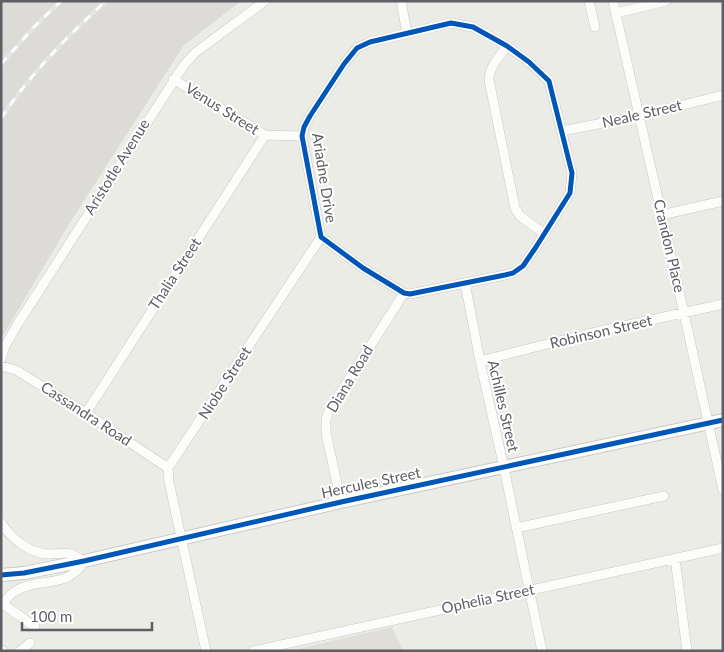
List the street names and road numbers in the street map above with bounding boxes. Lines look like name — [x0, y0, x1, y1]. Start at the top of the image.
street label: Venus Street — [182, 78, 263, 138]
street label: Neale Street — [600, 95, 684, 131]
street label: Aristotle Avenue — [80, 115, 153, 218]
street label: Ariadne Drive — [309, 132, 341, 224]
street label: Crandon Place — [651, 197, 689, 294]
street label: Thalia Street — [144, 233, 205, 313]
street label: Robinson Street — [548, 310, 654, 352]
street label: Niobe Street — [194, 342, 255, 422]
street label: Diana Road — [322, 342, 376, 415]
street label: Achilles Street — [485, 358, 523, 454]
street label: Cassandra Road — [38, 377, 135, 449]
street label: Hercules Street — [319, 463, 423, 501]
street label: Ophelia Street — [440, 579, 536, 617]

